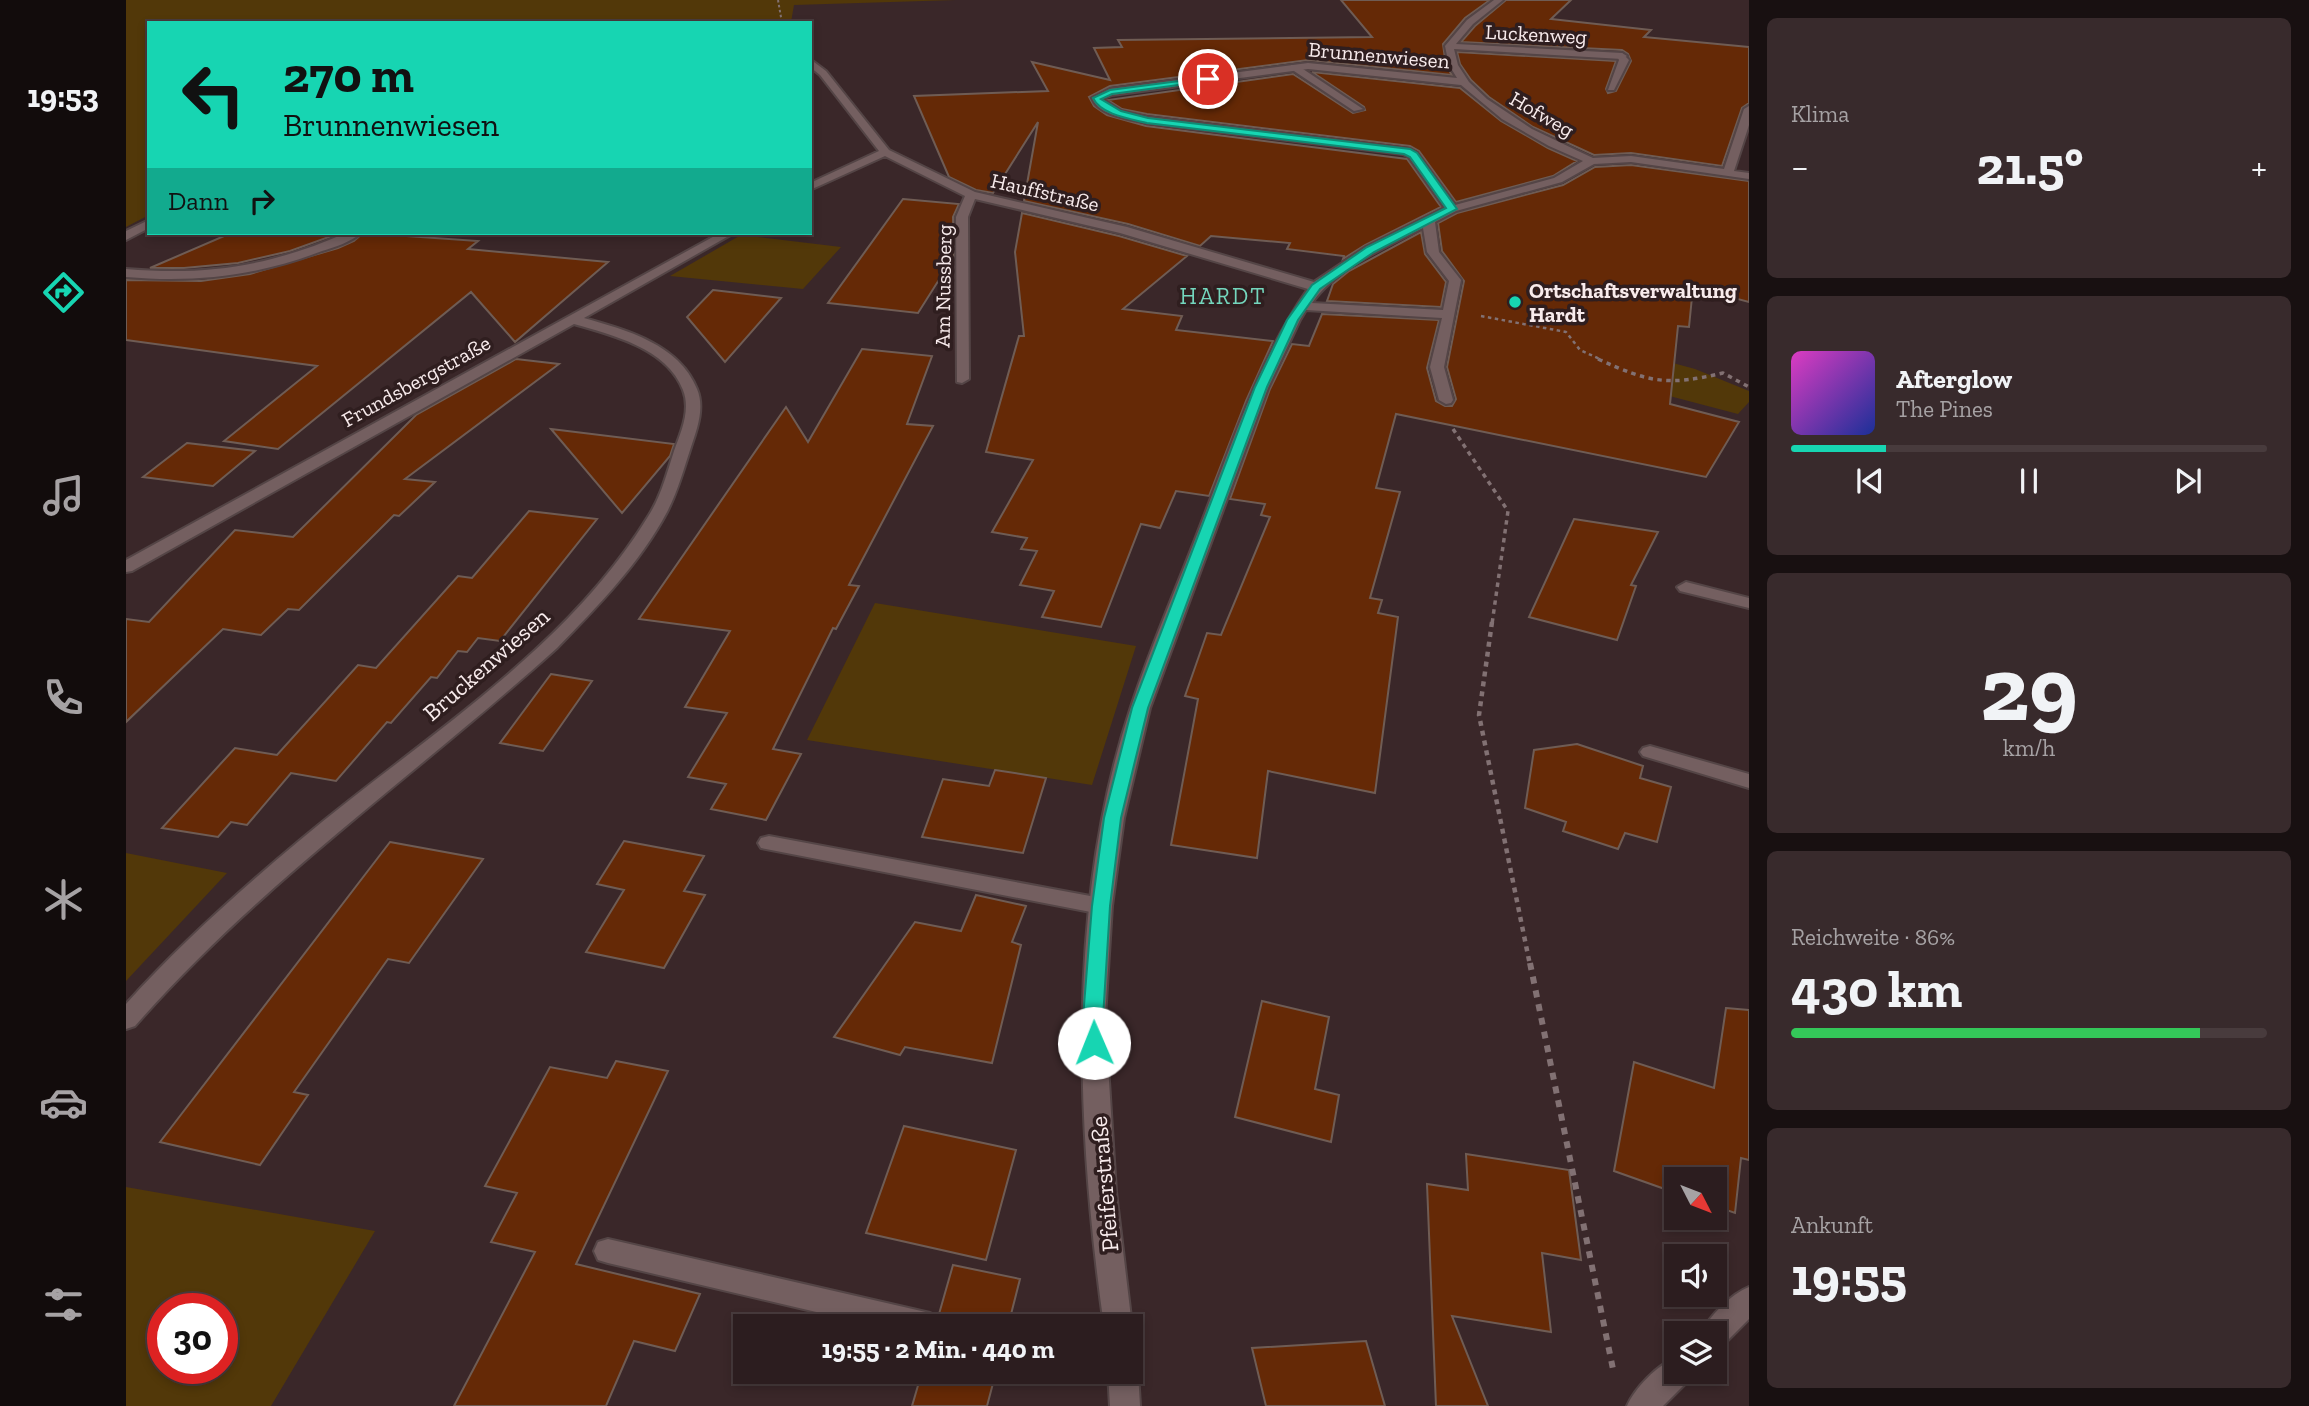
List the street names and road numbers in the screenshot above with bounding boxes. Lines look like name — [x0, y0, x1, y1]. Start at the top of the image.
street label: Luckenweg — [1484, 19, 1588, 49]
street label: Brunnenwiesen — [1307, 36, 1451, 74]
street label: Hofweg — [1505, 86, 1579, 143]
street label: Hauffstraße — [988, 167, 1102, 217]
street label: Am Nussberg — [929, 224, 957, 348]
street label: Frundsbergstraße — [337, 330, 495, 432]
street label: Bruckenwiesen — [417, 601, 555, 727]
street label: Pfeiferstraße — [1084, 1115, 1124, 1253]

